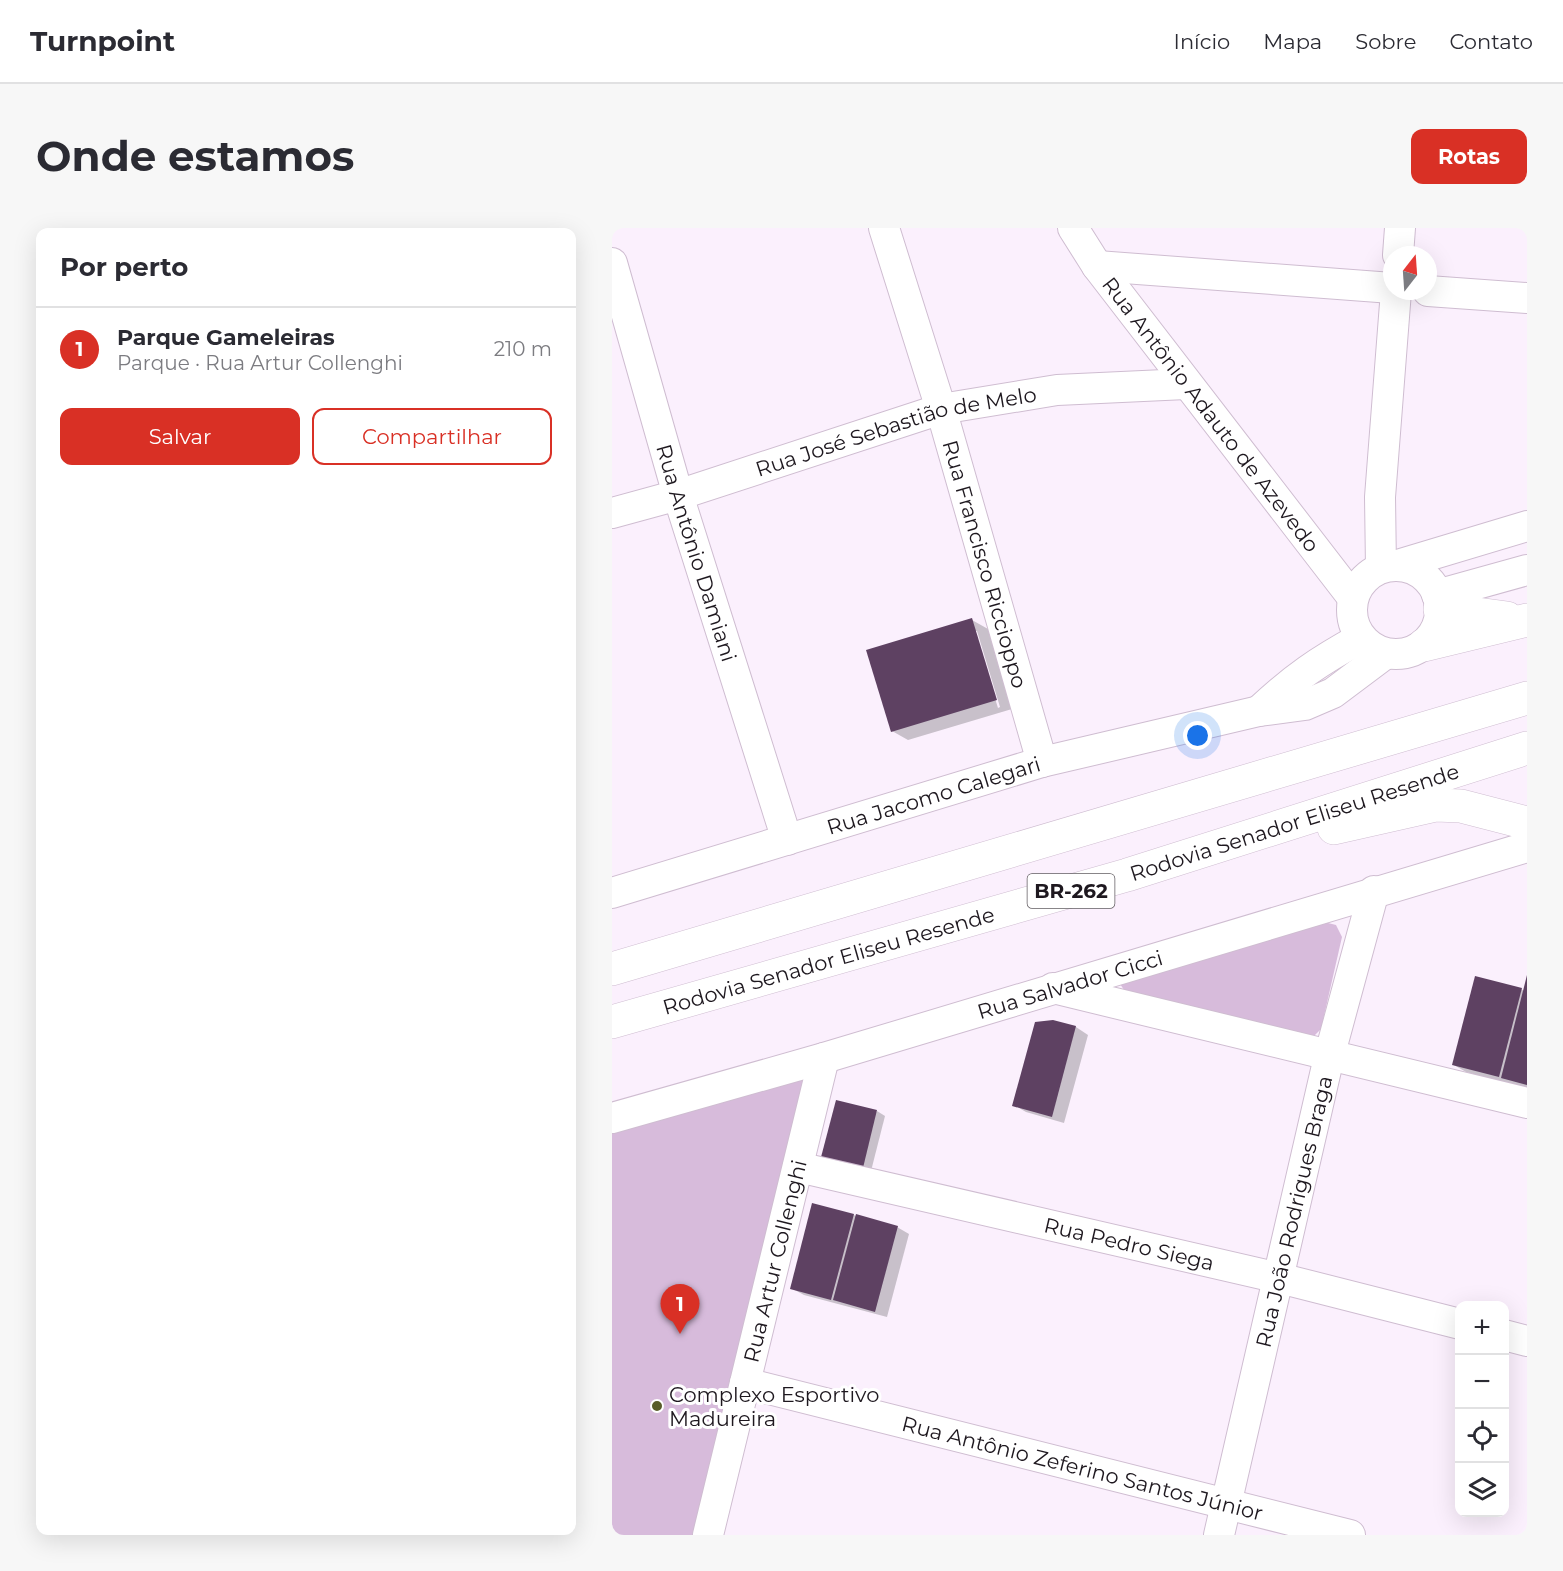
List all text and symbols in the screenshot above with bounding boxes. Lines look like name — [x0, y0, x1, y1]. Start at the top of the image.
text: Turnpoint — [30, 24, 175, 58]
text: Início — [1174, 29, 1230, 54]
text: Mapa — [1263, 29, 1322, 54]
text: Sobre — [1355, 29, 1416, 54]
text: Contato — [1449, 29, 1533, 54]
button: Rotas — [1411, 129, 1527, 184]
text: Onde estamos — [36, 130, 354, 182]
north arrow — [1383, 246, 1437, 300]
text: Por perto — [60, 251, 188, 283]
street label: Rua Antônio Adauto de Azevedo — [1097, 272, 1325, 557]
text: Parque Gameleiras — [117, 324, 335, 351]
text: 1 — [76, 337, 83, 361]
text: 210 m — [494, 337, 552, 361]
text: Parque · Rua Artur Collenghi — [117, 351, 403, 375]
street label: Rua José Sebastião de Melo — [752, 381, 1038, 481]
button: Salvar — [60, 408, 300, 465]
button: Compartilhar — [312, 408, 552, 465]
street label: Rua Francisco Riccioppo — [938, 437, 1033, 691]
street label: Rua Antônio Damiani — [652, 441, 742, 665]
your location — [1183, 721, 1212, 750]
street label: Rua Jacomo Calegari — [824, 751, 1043, 839]
street label: Rodovia Senador Eliseu Resende — [1127, 758, 1462, 886]
road number: BR-262 — [1028, 874, 1114, 908]
street label: Rodovia Senador Eliseu Resende — [660, 901, 997, 1019]
street label: Rua Salvador Cicci — [974, 945, 1166, 1024]
street label: Rua João Rodrigues Braga — [1250, 1073, 1337, 1350]
street label: Rua Artur Collenghi — [738, 1157, 811, 1365]
street label: Rua Pedro Siega — [1042, 1212, 1217, 1275]
pin: 1 — [660, 1284, 700, 1334]
map controls — [1455, 1301, 1509, 1517]
button: + — [1455, 1301, 1509, 1355]
button: − — [1455, 1355, 1509, 1409]
place label: Complexo Esportivo Madureira — [669, 1382, 879, 1431]
marker: Complexo Esportivo Madureira — [650, 1399, 664, 1413]
button: locate — [1455, 1409, 1509, 1463]
street label: Rua Antônio Zeferino Santos Júnior — [899, 1410, 1266, 1525]
button: layers — [1455, 1463, 1509, 1517]

